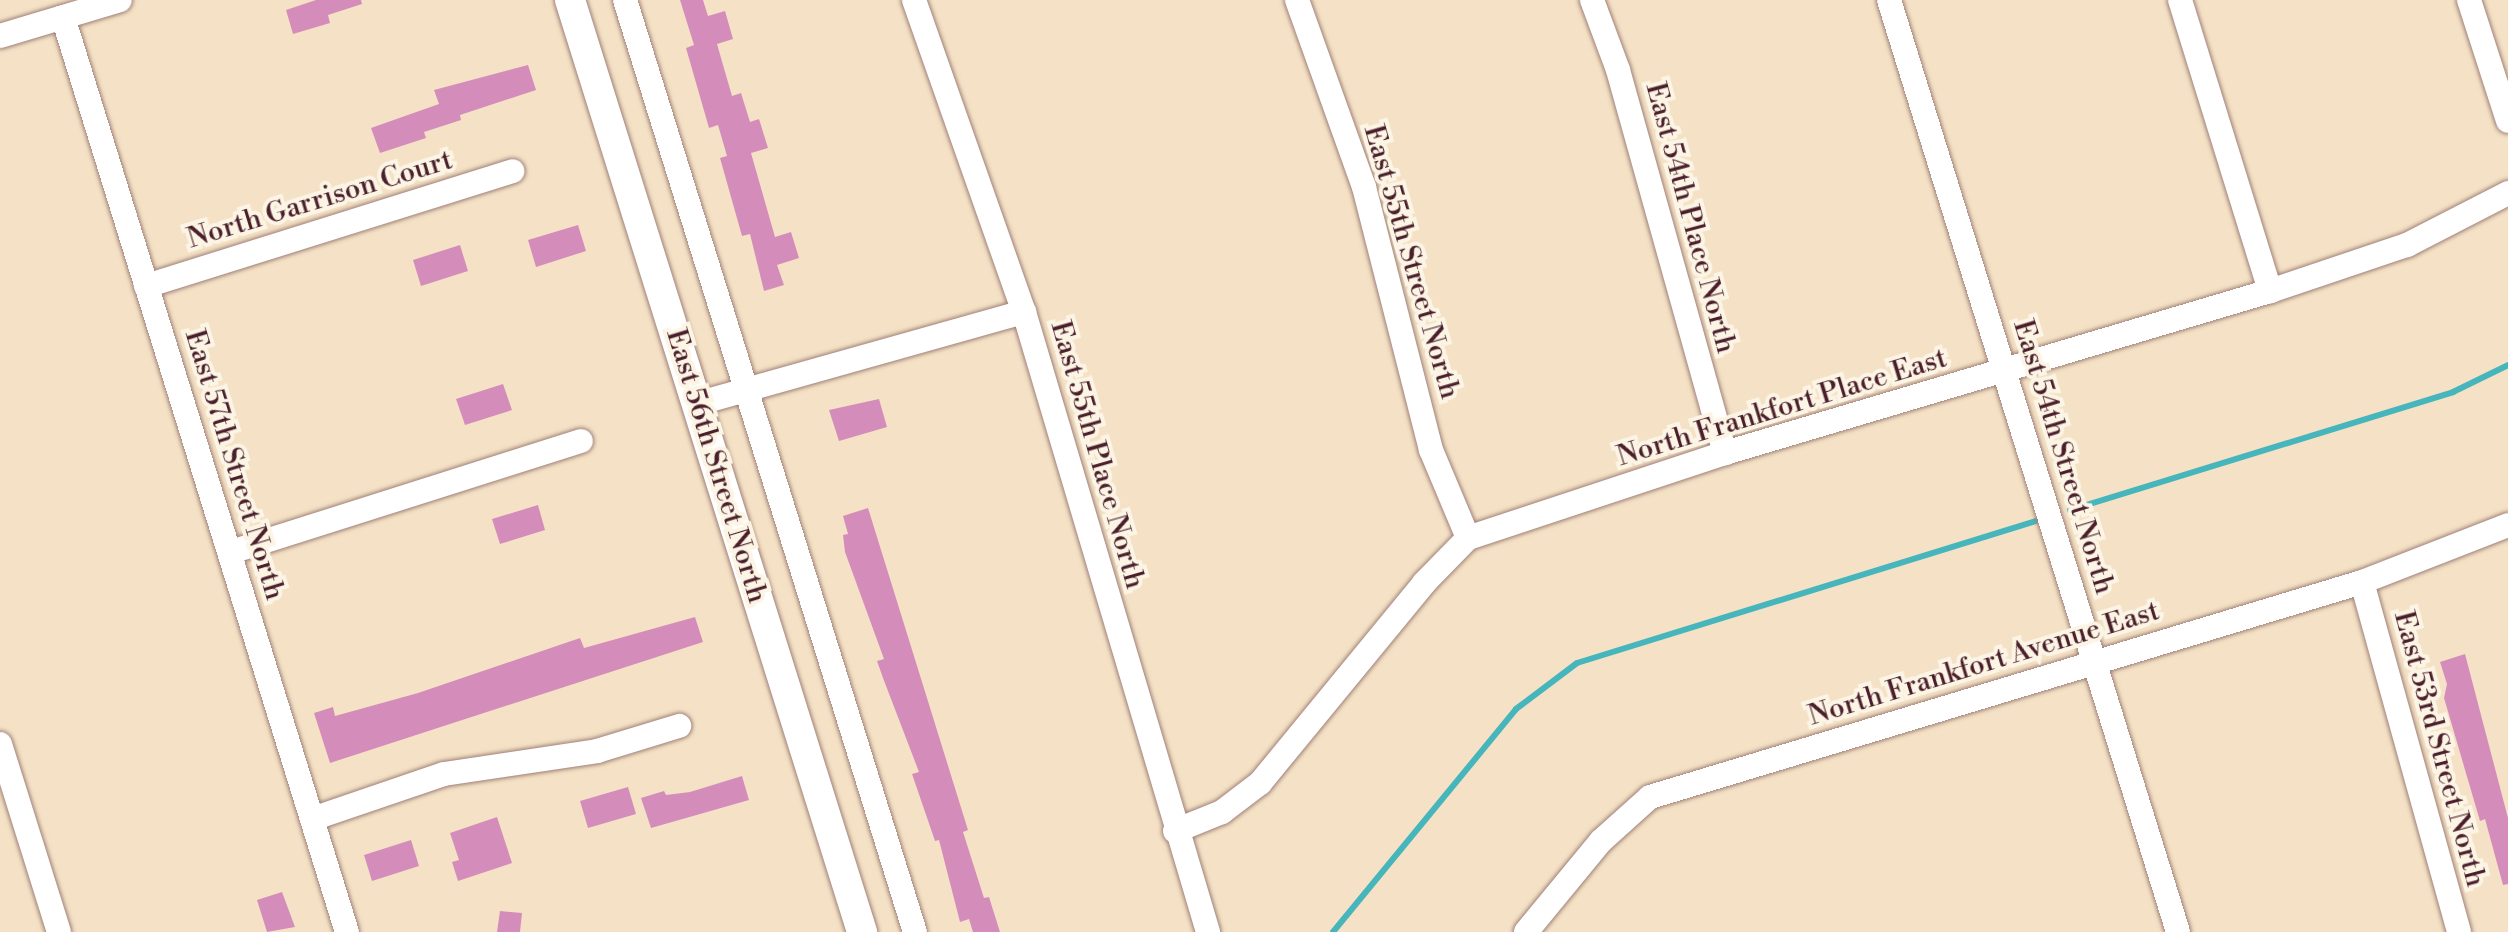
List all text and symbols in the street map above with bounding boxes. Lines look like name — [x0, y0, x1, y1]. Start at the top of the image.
street label: East 54th Place North — [1638, 79, 1742, 357]
street label: East 55th Street North — [1356, 121, 1466, 403]
street label: North Garrison Court — [183, 144, 457, 256]
street label: East 54th Street North — [2005, 316, 2121, 598]
street label: East 55th Place North — [1043, 317, 1151, 593]
street label: East 56th Street North — [658, 325, 774, 607]
street label: East 57th Street North — [177, 326, 291, 604]
street label: North Frankfort Place East — [1613, 342, 1951, 474]
street label: North Frankfort Avenue East — [1804, 595, 2164, 733]
street label: East 53rd Street North — [2386, 608, 2492, 890]

